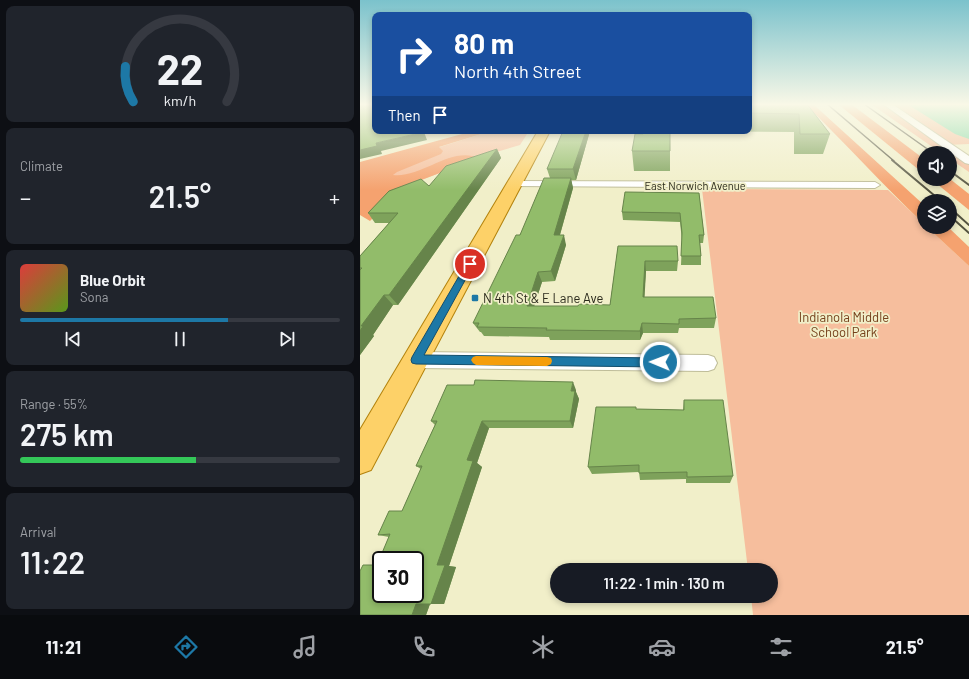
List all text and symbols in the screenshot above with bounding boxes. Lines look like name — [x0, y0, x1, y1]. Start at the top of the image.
text: 80 m — [454, 26, 514, 60]
icon: right — [388, 28, 440, 80]
text: 22 — [157, 43, 203, 93]
text: North 4th Street — [454, 60, 582, 82]
text: km/h — [164, 91, 196, 108]
icon: arrive — [429, 104, 451, 126]
text: Then — [388, 106, 421, 124]
map controls — [917, 146, 957, 234]
button: sound — [917, 146, 957, 186]
text: Climate — [20, 158, 63, 174]
text: 21.5° — [149, 178, 211, 214]
street label: East Norwich Avenue — [644, 179, 746, 192]
text: − — [20, 184, 31, 210]
text: + — [329, 184, 340, 210]
button: layers — [917, 194, 957, 234]
pin — [453, 247, 487, 281]
icon: arrive — [459, 253, 481, 275]
text: Blue Orbit — [80, 271, 145, 289]
text: Sona — [80, 289, 108, 305]
place label: N 4th St & E Lane Ave — [483, 290, 603, 306]
marker: N 4th St & E Lane Ave — [470, 293, 480, 303]
park label: Indianola Middle School Park — [799, 309, 889, 340]
icon: previous — [62, 328, 84, 350]
icon: pause — [169, 328, 191, 350]
icon: next — [276, 328, 298, 350]
position arrow — [639, 341, 681, 383]
text: Range · 55% — [20, 396, 88, 412]
text: 275 km — [20, 416, 114, 452]
text: Arrival — [20, 524, 56, 540]
text: 11:22 — [20, 544, 85, 580]
speed limit sign: 30 — [372, 551, 424, 603]
text: 11:22 · 1 min · 130 m — [603, 574, 725, 592]
icon: directions — [172, 633, 200, 661]
icon: music — [291, 633, 319, 661]
icon: phone — [410, 633, 438, 661]
icon: climate — [529, 633, 557, 661]
icon: car — [648, 633, 676, 661]
icon: filters — [767, 633, 795, 661]
text: 11:21 — [45, 636, 81, 658]
text: 21.5° — [886, 636, 924, 658]

